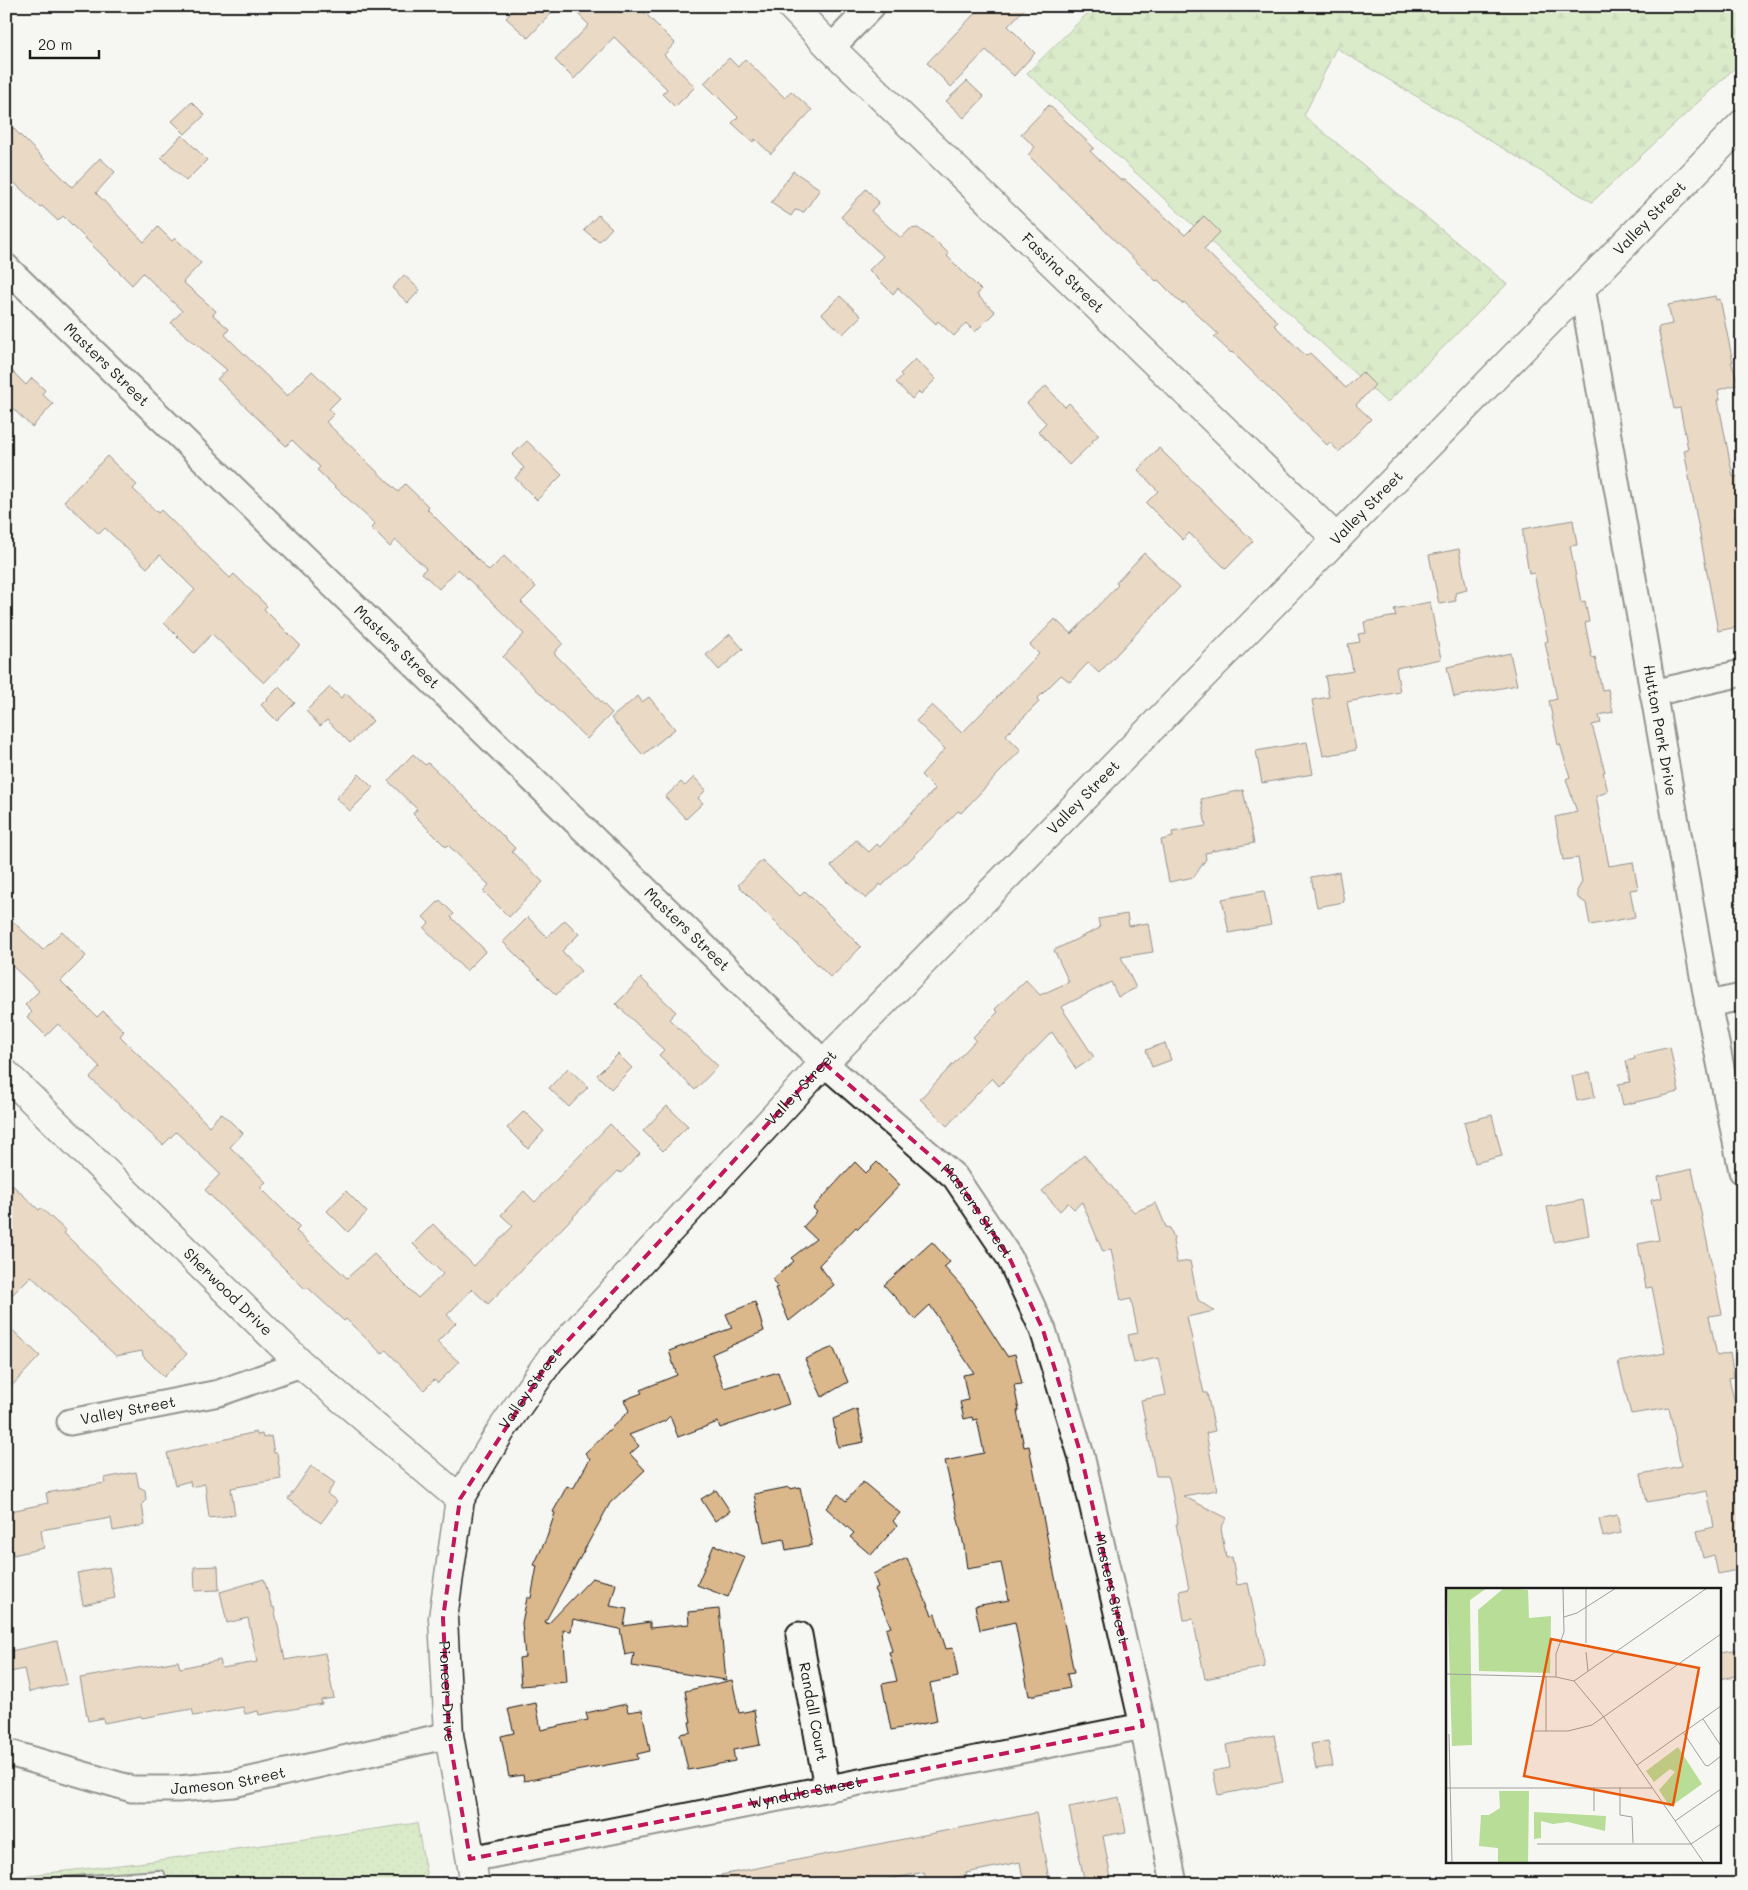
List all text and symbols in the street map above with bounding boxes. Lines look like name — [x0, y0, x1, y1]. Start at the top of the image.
scale bar — [30, 28, 99, 60]
text: 20 m — [38, 34, 72, 54]
street label: Valley Street — [1608, 176, 1690, 259]
street label: Fassina Street — [1018, 228, 1109, 317]
street label: Masters Street — [60, 318, 154, 410]
street label: Valley Street — [1325, 466, 1407, 549]
street label: Masters Street — [350, 600, 444, 693]
street label: Hutton Park Drive — [1639, 663, 1682, 797]
street label: Valley Street — [1042, 755, 1124, 838]
street label: Masters Street — [640, 883, 735, 975]
street label: Valley Street — [760, 1045, 840, 1129]
street label: Masters Street — [937, 1158, 1018, 1262]
street label: Sherwood Drive — [180, 1243, 277, 1340]
street label: Valley Street — [494, 1343, 566, 1433]
street label: Valley Street — [79, 1391, 177, 1429]
street label: Masters Street — [1090, 1532, 1135, 1645]
inset map — [1446, 1588, 1720, 1862]
street label: Pioneer Drive — [435, 1640, 461, 1744]
street label: Randall Court — [795, 1660, 833, 1763]
street label: Jameson Street — [171, 1761, 287, 1798]
street label: Wyndale Street — [748, 1771, 863, 1813]

